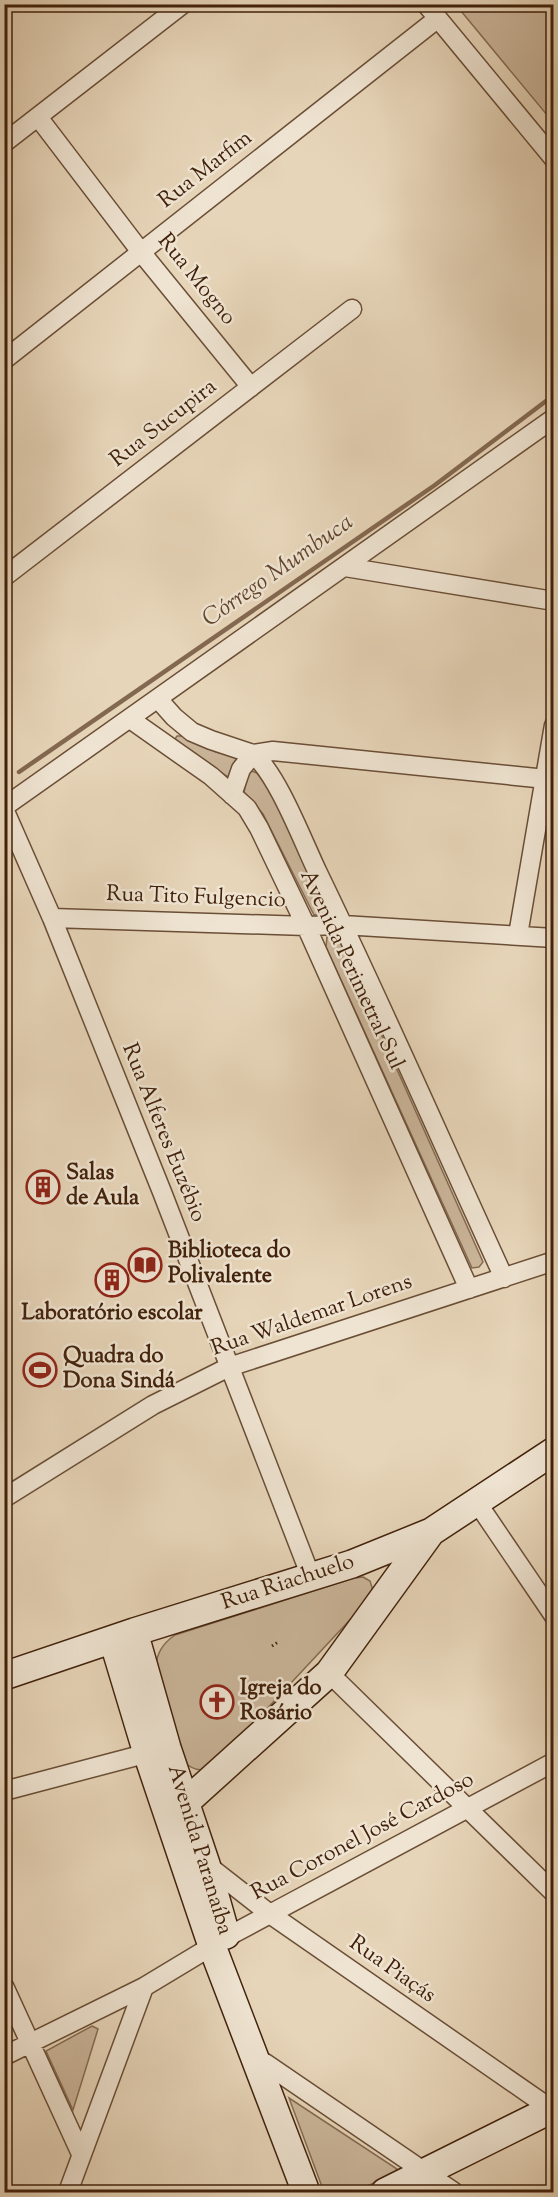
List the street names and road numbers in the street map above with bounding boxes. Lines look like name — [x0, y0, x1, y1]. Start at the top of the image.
street label: Rua Marfim — [152, 123, 260, 217]
street label: Rua Mogno — [149, 227, 243, 333]
street label: Rua Sucupira — [104, 372, 224, 476]
street label: Avenida Perimetral Sul — [291, 865, 411, 1075]
street label: Rua Tito Fulgencio — [106, 879, 286, 917]
street label: Rua Alferes Euzébio — [112, 1039, 214, 1227]
street label: Rua Waldemar Lorens — [207, 1267, 417, 1365]
street label: Rua Riachuelo — [218, 1546, 358, 1620]
street label: Avenida Paranaíba — [158, 1761, 240, 1939]
street label: Rua Coronel José Cardoso — [246, 1765, 480, 1909]
street label: Rua Piaçás — [342, 1928, 442, 2012]

